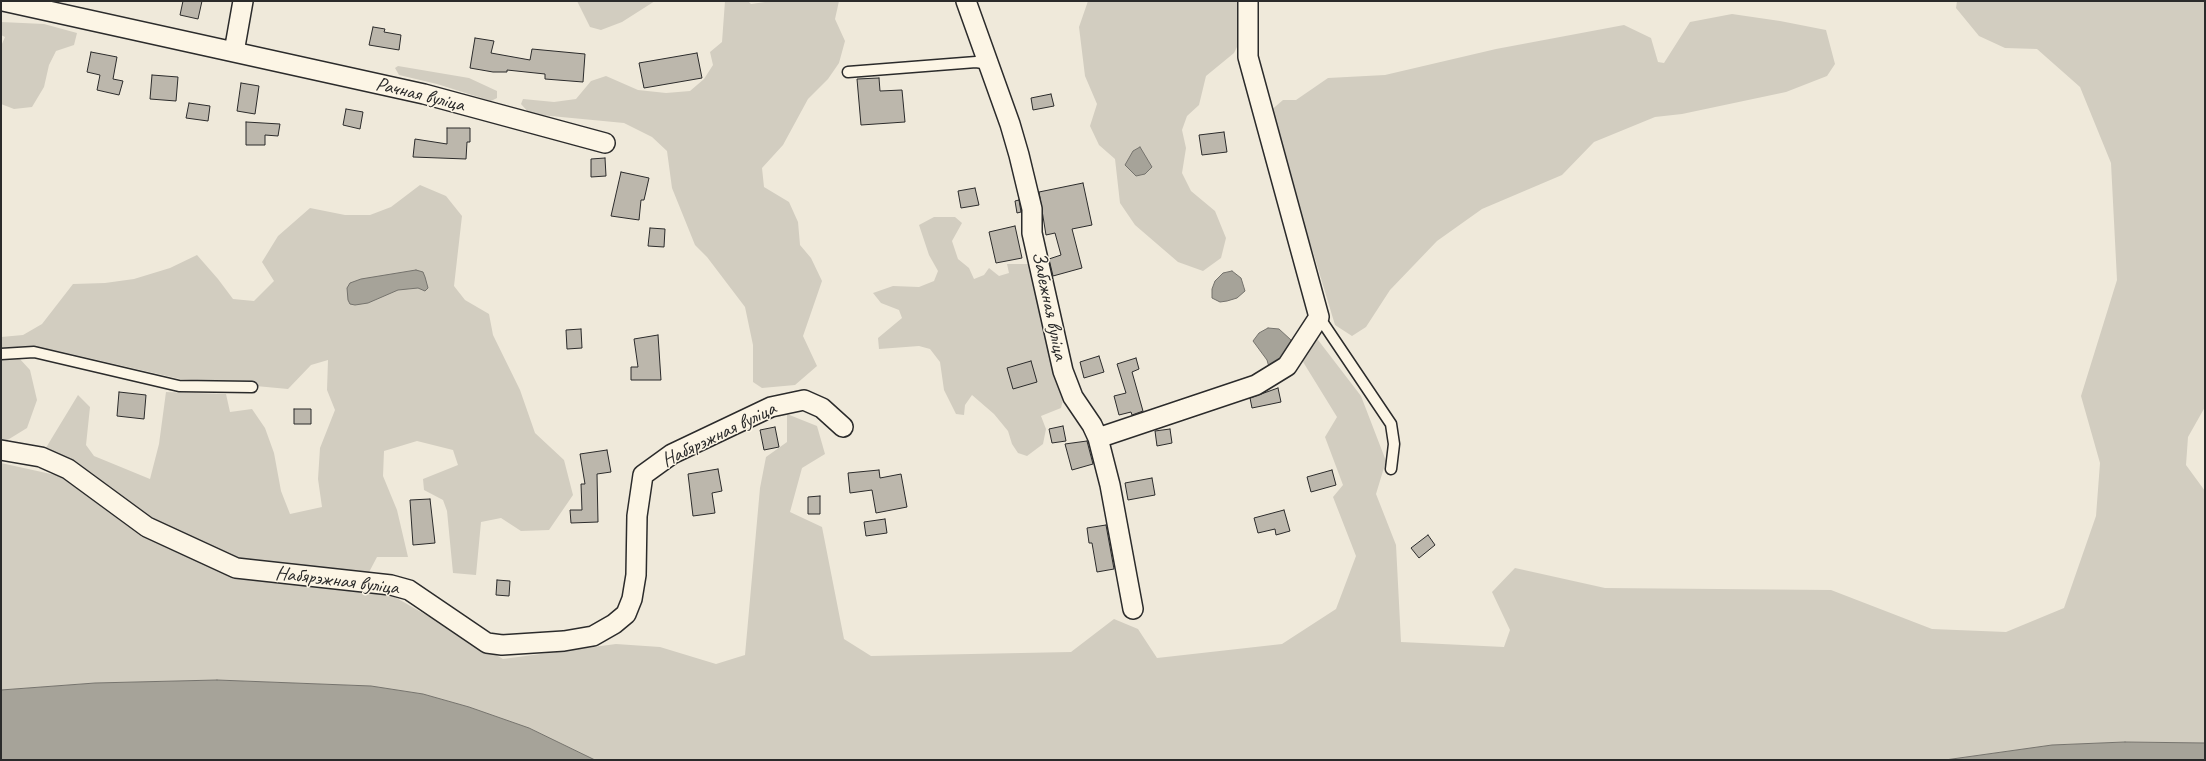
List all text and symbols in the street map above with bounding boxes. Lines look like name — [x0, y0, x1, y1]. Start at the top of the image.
street label: Рачная вуліца — [373, 72, 467, 118]
street label: Забежная вуліца — [1026, 249, 1072, 363]
street label: Набярэжная вуліца — [658, 397, 780, 473]
street label: Набярэжная вуліца — [274, 562, 400, 600]

